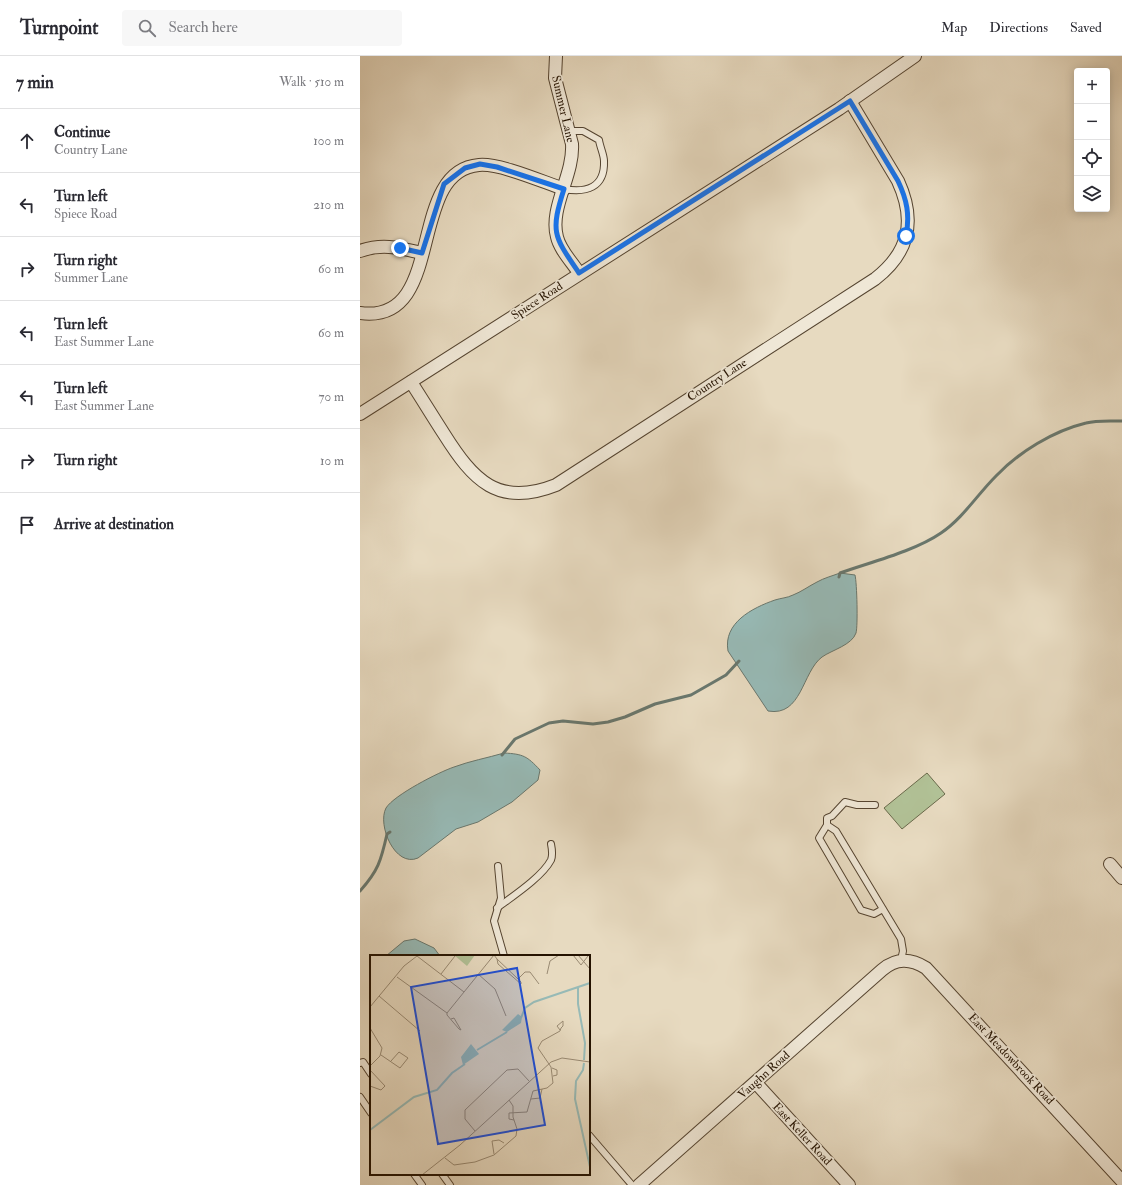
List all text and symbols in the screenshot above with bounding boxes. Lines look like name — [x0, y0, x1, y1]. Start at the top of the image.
search box — [122, 10, 402, 46]
text: Turnpoint — [20, 16, 98, 40]
icon: search — [136, 17, 158, 39]
text: Search here — [168, 18, 238, 37]
text: Map — [941, 19, 967, 36]
text: Directions — [989, 19, 1048, 36]
text: Saved — [1070, 19, 1102, 36]
map controls — [1074, 68, 1110, 212]
button: + — [1074, 68, 1110, 104]
text: 7 min — [16, 72, 54, 93]
text: Walk · 510 m — [279, 74, 344, 90]
street label: Summer Lane — [548, 74, 578, 144]
button: − — [1074, 104, 1110, 140]
text: Continue — [54, 123, 110, 142]
icon: ahead — [16, 130, 38, 152]
text: 100 m — [313, 133, 344, 149]
button: locate — [1074, 140, 1110, 176]
text: Country Lane — [54, 142, 128, 158]
button: layers — [1074, 176, 1110, 212]
text: Turn left — [54, 187, 108, 206]
icon: left — [16, 194, 38, 216]
text: 210 m — [313, 197, 344, 213]
text: Spiece Road — [54, 206, 117, 222]
route start — [897, 227, 915, 245]
route end — [391, 239, 409, 257]
text: Turn right — [54, 251, 117, 270]
icon: right — [16, 258, 38, 280]
text: 60 m — [318, 261, 344, 277]
text: Summer Lane — [54, 270, 128, 286]
street label: Spiece Road — [508, 279, 566, 323]
text: Turn left — [54, 315, 108, 334]
icon: left — [16, 322, 38, 344]
text: 60 m — [318, 325, 344, 341]
text: East Summer Lane — [54, 334, 154, 350]
street label: Country Lane — [684, 355, 750, 405]
text: Turn left — [54, 379, 108, 398]
icon: left — [16, 386, 38, 408]
text: 70 m — [319, 389, 344, 405]
text: East Summer Lane — [54, 398, 154, 414]
icon: right — [16, 450, 38, 472]
text: Turn right — [54, 451, 117, 470]
text: 10 m — [320, 453, 344, 469]
icon: arrive — [16, 514, 38, 536]
text: Arrive at destination — [54, 515, 174, 534]
inset map — [370, 955, 590, 1175]
street label: East Meadowbrook Road — [965, 1010, 1057, 1108]
street label: Vaughn Road — [735, 1048, 793, 1102]
street label: East Keller Road — [769, 1099, 835, 1169]

